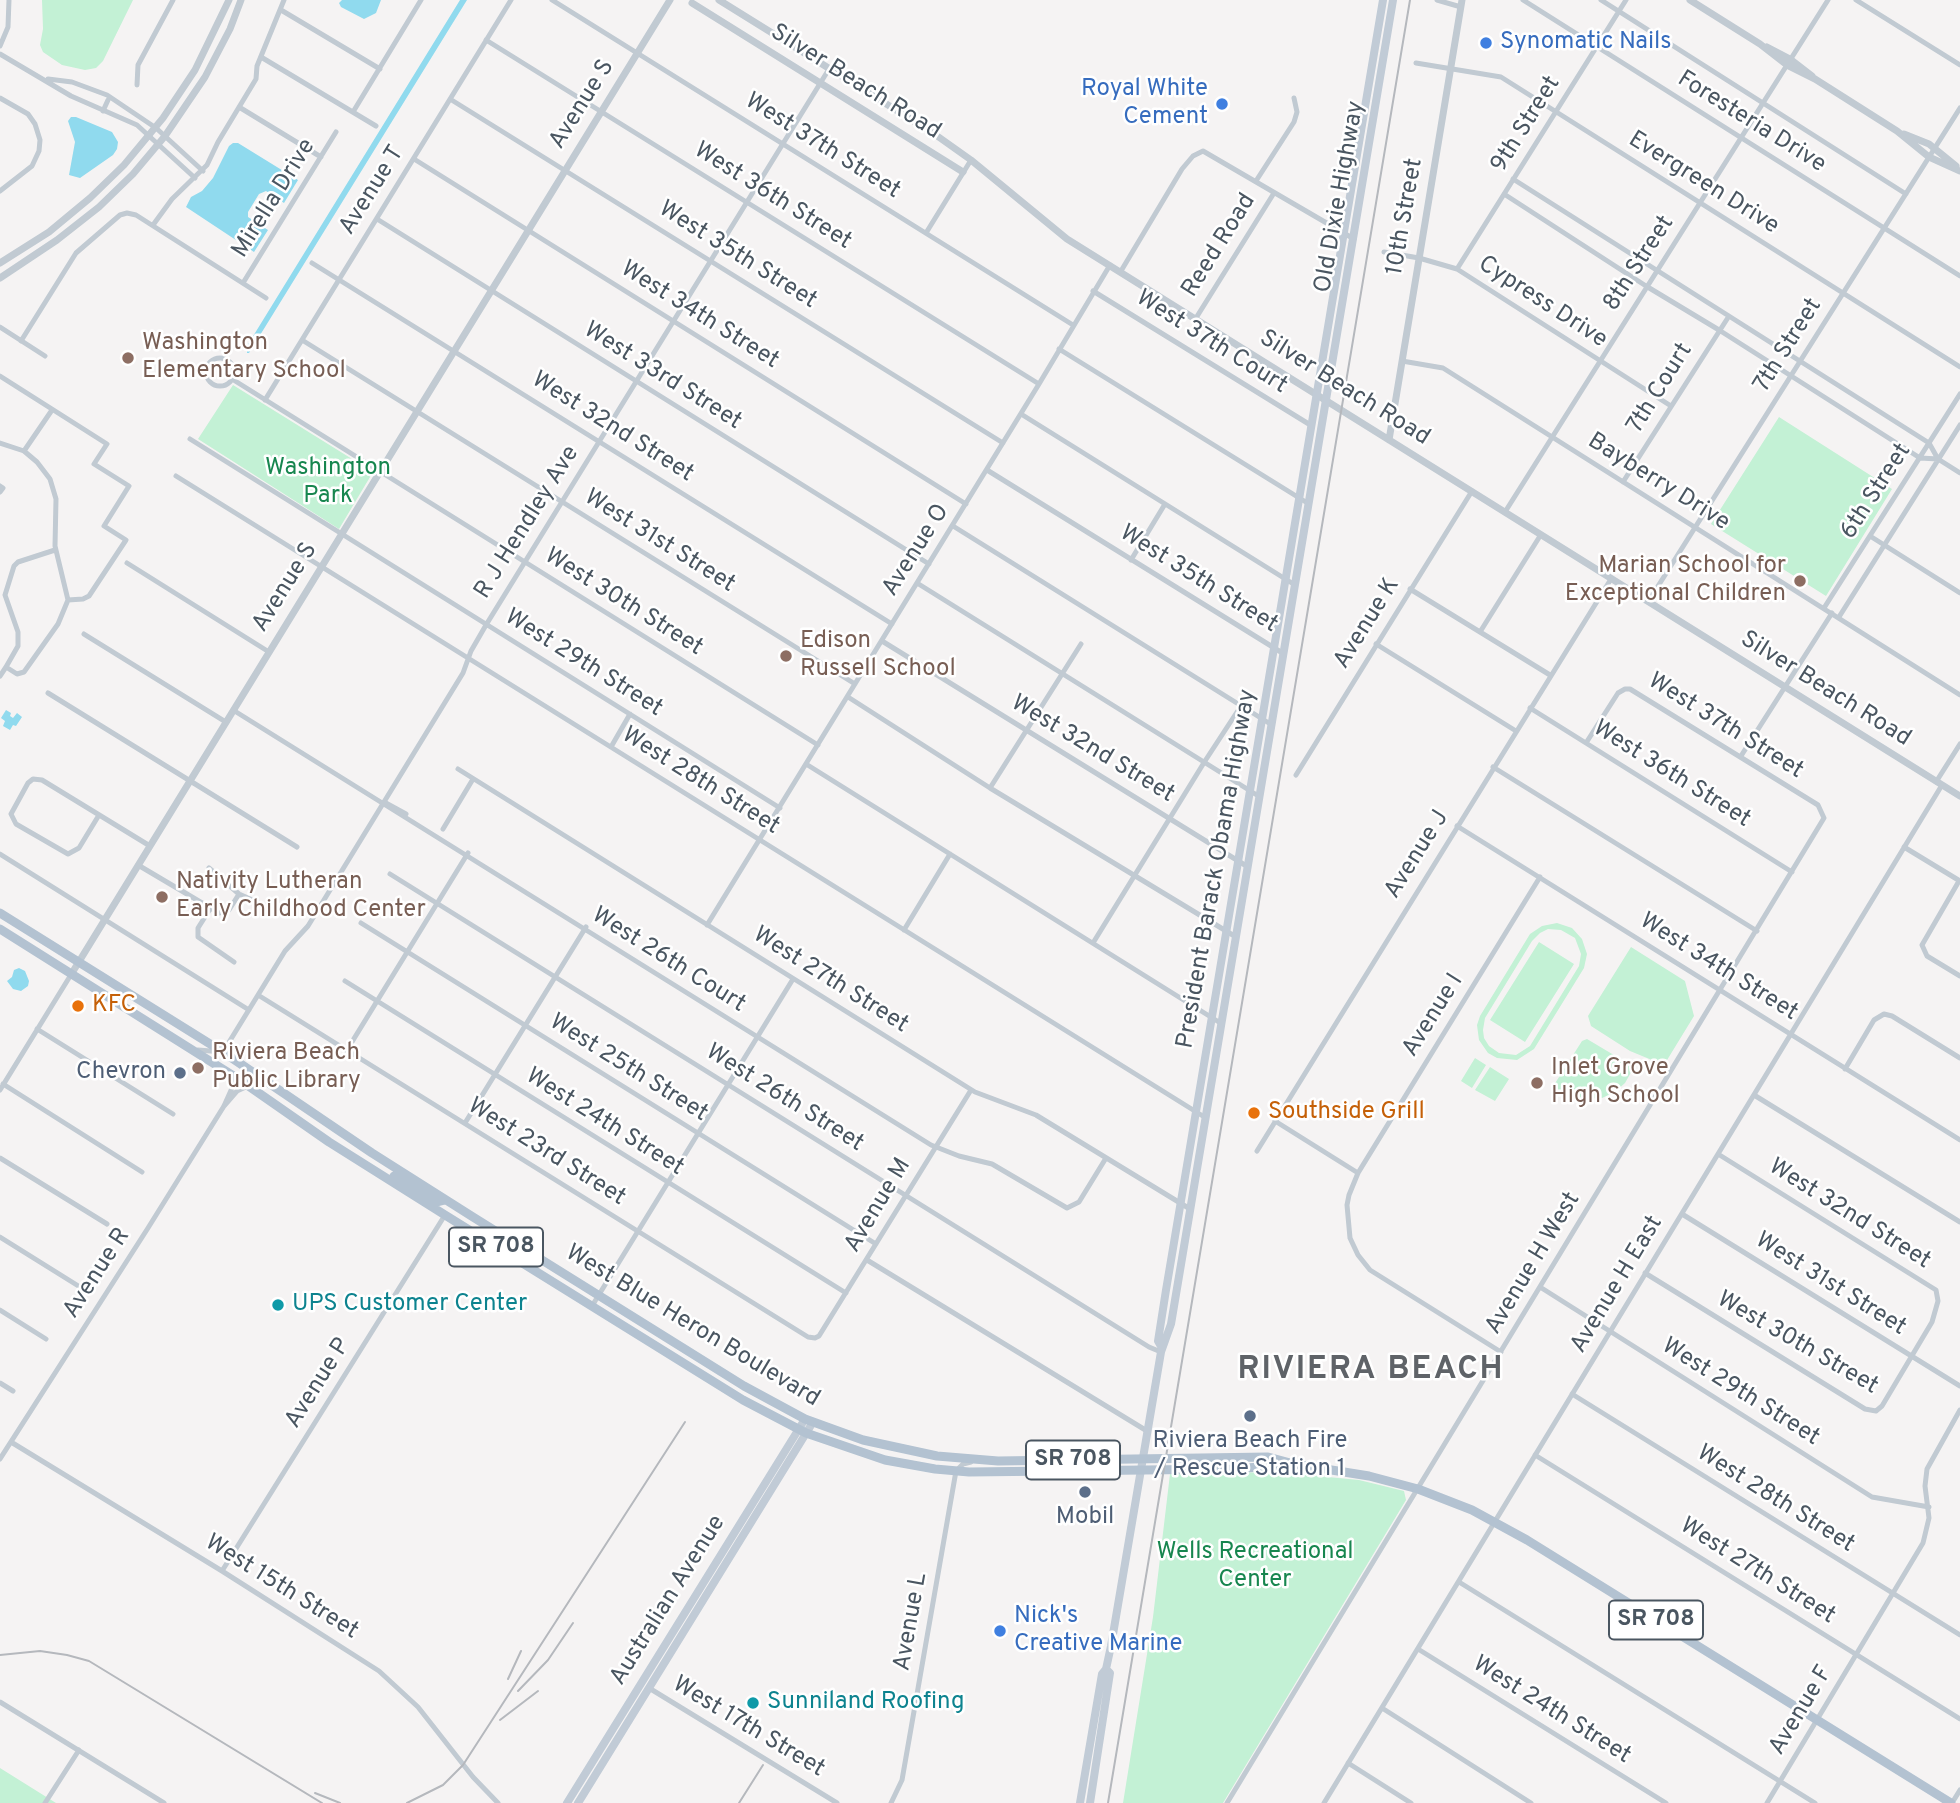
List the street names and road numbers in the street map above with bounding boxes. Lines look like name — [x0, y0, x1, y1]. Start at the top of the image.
street label: Silver Beach Road — [764, 19, 946, 147]
street label: Avenue S — [544, 55, 622, 155]
street label: Foresteria Drive — [1671, 66, 1831, 180]
street label: 9th Street — [1486, 72, 1568, 178]
street label: West 37th Street — [739, 88, 905, 206]
street label: Old Dixie Highway — [1310, 99, 1372, 295]
street label: Evergreen Drive — [1622, 126, 1784, 242]
street label: Mirella Drive — [227, 134, 323, 264]
street label: West 36th Street — [688, 137, 856, 257]
street label: Avenue T — [334, 141, 412, 241]
street label: 10th Street — [1382, 156, 1430, 278]
street label: Reed Road — [1177, 189, 1263, 303]
street label: West 35th Street — [653, 196, 821, 316]
street label: 8th Street — [1598, 211, 1682, 317]
street label: Cypress Drive — [1472, 251, 1612, 355]
street label: West 34th Street — [615, 256, 783, 376]
street label: West 37th Court — [1130, 285, 1292, 401]
street label: 7th Street — [1749, 294, 1829, 398]
street label: West 33rd Street — [578, 317, 746, 437]
street label: Silver Beach Road — [1253, 325, 1435, 453]
street label: 7th Court — [1622, 339, 1700, 439]
street label: West 32nd Street — [526, 367, 698, 489]
street label: Bayberry Drive — [1582, 428, 1734, 538]
street label: 6th Street — [1835, 439, 1919, 545]
street label: R J Hendley Ave — [469, 441, 587, 605]
street label: West 31st Street — [578, 484, 740, 600]
street label: Avenue O — [877, 500, 957, 602]
street label: West 35th Street — [1114, 520, 1282, 640]
street label: Avenue S — [247, 538, 325, 638]
street label: West 30th Street — [538, 543, 708, 663]
street label: Avenue K — [1329, 573, 1407, 675]
street label: West 29th Street — [499, 604, 667, 724]
street label: Silver Beach Road — [1734, 626, 1916, 754]
street label: West 37th Street — [1642, 668, 1808, 786]
street label: President Barack Obama Highway — [1172, 687, 1264, 1051]
street label: West 32nd Street — [1005, 690, 1179, 810]
street label: West 36th Street — [1587, 715, 1755, 835]
street label: West 28th Street — [616, 722, 784, 842]
street label: Avenue J — [1380, 805, 1456, 905]
street label: West 26th Court — [586, 902, 750, 1020]
street label: West 34th Street — [1634, 908, 1802, 1028]
street label: West 27th Street — [747, 922, 913, 1040]
street label: Avenue I — [1397, 969, 1471, 1063]
street label: West 25th Street — [543, 1009, 713, 1129]
street label: West 26th Street — [700, 1039, 868, 1159]
street label: West 24th Street — [520, 1063, 688, 1183]
street label: West 23rd Street — [462, 1093, 630, 1213]
street label: Avenue M — [840, 1154, 918, 1258]
street label: West 32nd Street — [1763, 1154, 1935, 1276]
street label: Avenue H West — [1480, 1188, 1588, 1340]
street label: Avenue H East — [1566, 1211, 1670, 1359]
street label: Avenue R — [58, 1223, 138, 1325]
street label: West 31st Street — [1749, 1227, 1911, 1343]
road number: SR 708 — [449, 1228, 543, 1266]
street label: West Blue Heron Boulevard — [560, 1240, 824, 1414]
street label: West 30th Street — [1711, 1286, 1883, 1402]
street label: West 29th Street — [1656, 1333, 1824, 1453]
street label: Avenue P — [280, 1334, 358, 1434]
street label: West 28th Street — [1691, 1440, 1859, 1560]
road number: SR 708 — [1026, 1441, 1120, 1480]
street label: Australian Avenue — [605, 1511, 733, 1691]
street label: West 27th Street — [1674, 1513, 1840, 1631]
street label: West 15th Street — [199, 1529, 363, 1647]
street label: Avenue L — [889, 1571, 935, 1673]
road number: SR 708 — [1609, 1600, 1703, 1639]
street label: West 24th Street — [1467, 1651, 1635, 1771]
street label: Avenue F — [1764, 1661, 1840, 1761]
street label: West 17th Street — [667, 1671, 829, 1785]

